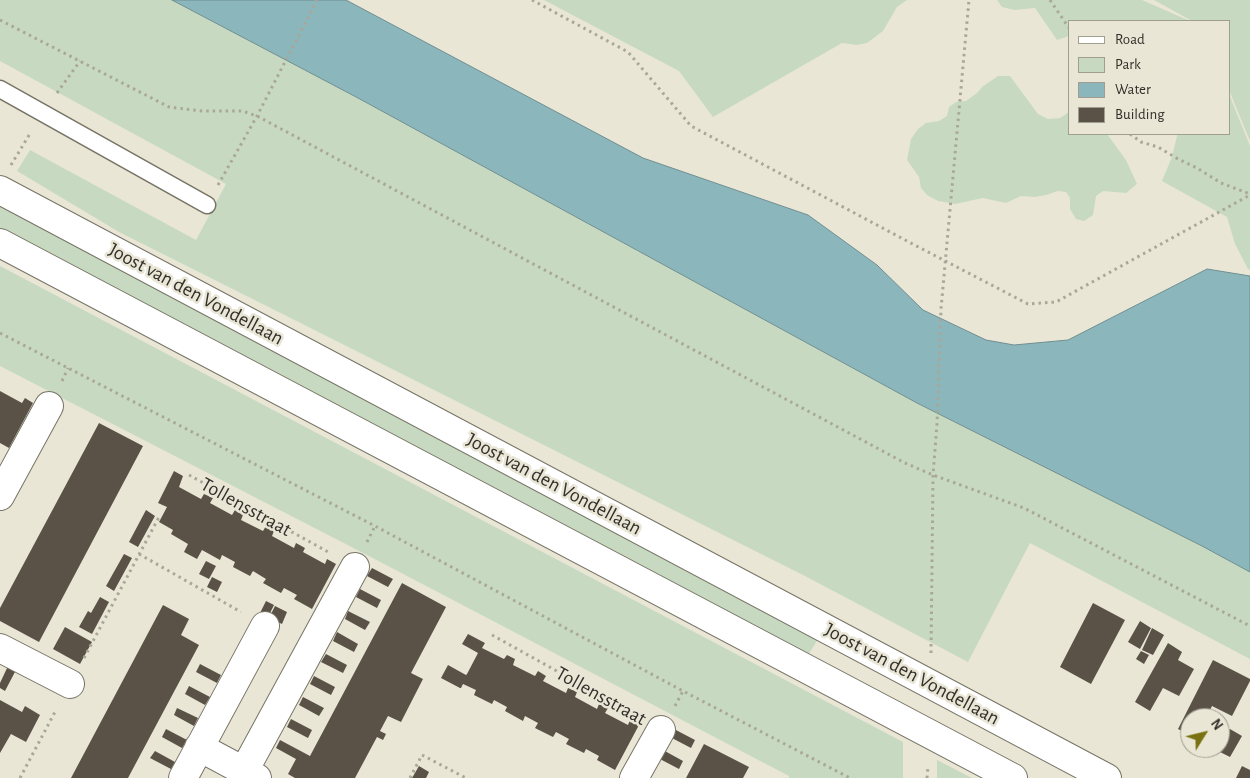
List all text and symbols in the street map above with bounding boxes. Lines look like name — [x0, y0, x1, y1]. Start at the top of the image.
legend — [1068, 20, 1230, 135]
text: Road — [1115, 32, 1145, 47]
text: Park — [1115, 57, 1141, 72]
text: Water — [1115, 82, 1151, 97]
text: Building — [1115, 107, 1165, 122]
street label: Joost van den Vondellaan — [104, 238, 288, 350]
street label: Joost van den Vondellaan — [462, 428, 646, 540]
street label: Tollensstraat — [196, 472, 296, 542]
street label: Joost van den Vondellaan — [820, 618, 1004, 730]
street label: Tollensstraat — [551, 661, 651, 731]
north arrow — [1180, 708, 1230, 758]
text: N — [1208, 717, 1225, 733]

